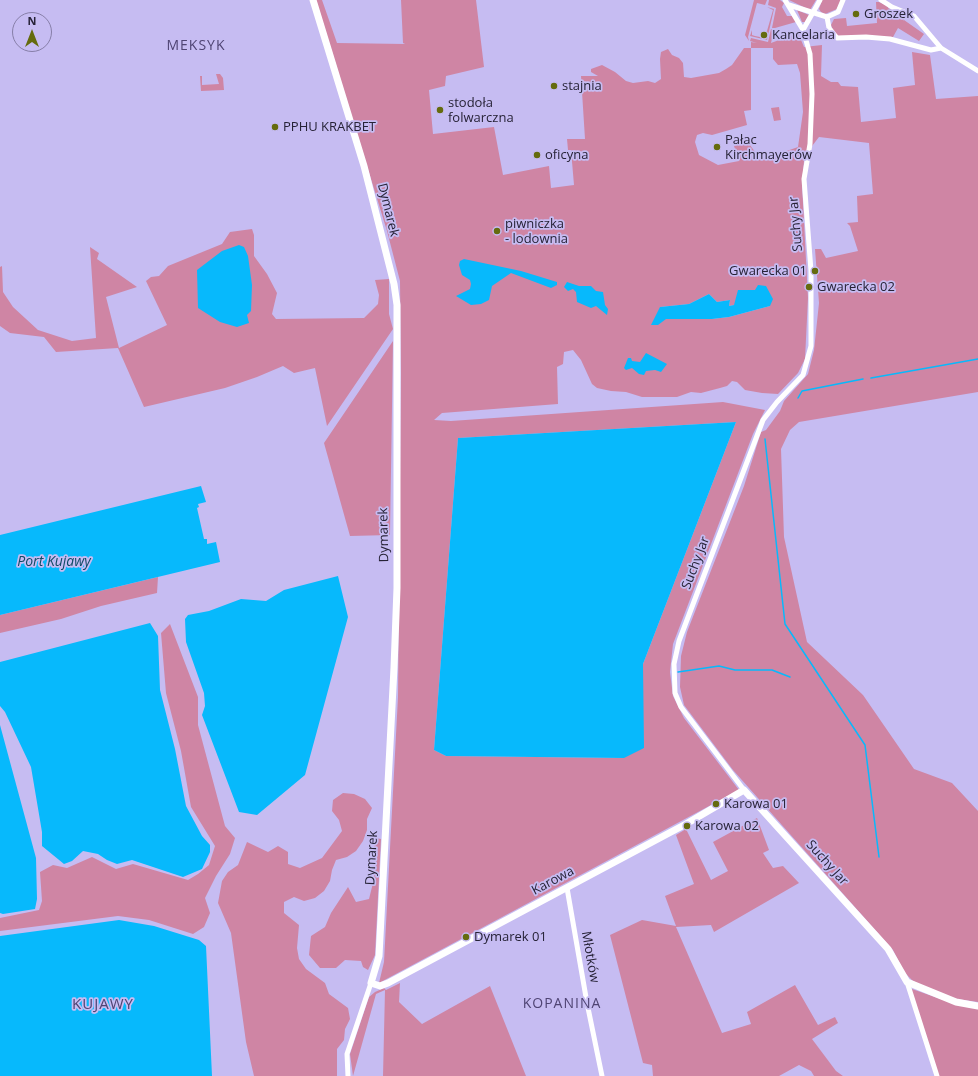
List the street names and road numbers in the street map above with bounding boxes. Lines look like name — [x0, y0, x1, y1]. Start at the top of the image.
street label: Dymarek — [374, 182, 402, 238]
street label: Suchy Jar — [786, 196, 806, 252]
street label: Dymarek — [376, 508, 392, 562]
street label: Suchy Jar — [679, 534, 713, 592]
street label: Dymarek — [363, 830, 381, 886]
street label: Suchy Jar — [803, 837, 851, 889]
street label: Karowa — [529, 863, 577, 899]
street label: Młotków — [578, 930, 602, 984]

